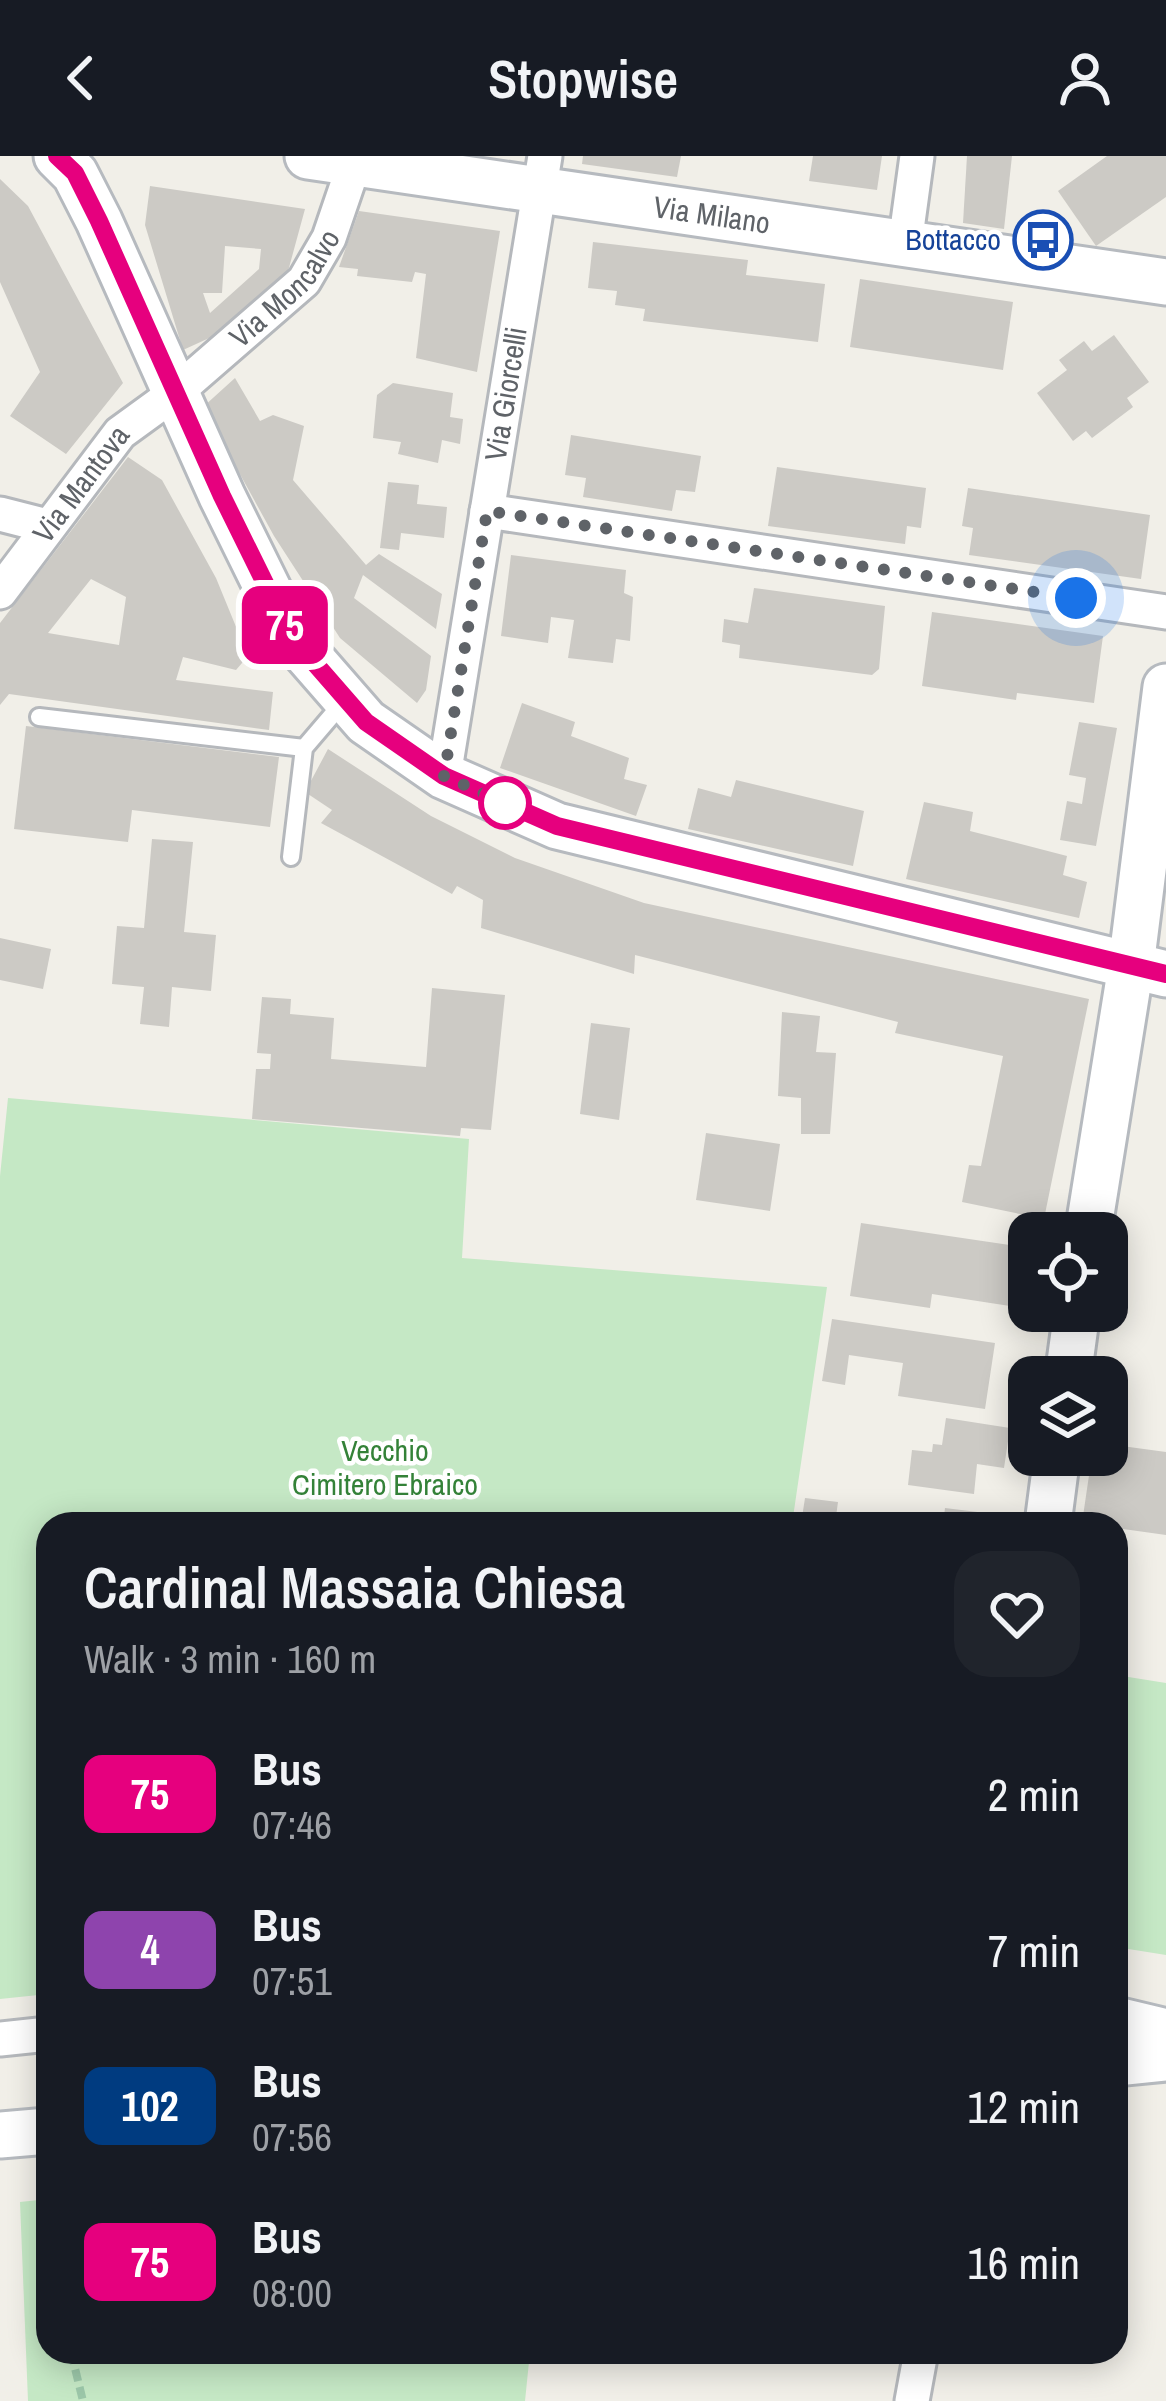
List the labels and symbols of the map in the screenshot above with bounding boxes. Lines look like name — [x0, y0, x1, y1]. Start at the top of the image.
street label: Via Milano — [651, 186, 773, 243]
bus stop icon: Bottacco — [1012, 209, 1074, 271]
place label: Bottacco — [905, 219, 1001, 259]
street label: Via Moncalvo — [220, 222, 349, 356]
street label: Via Giorcelli — [475, 324, 536, 464]
street label: Via Mantova — [23, 416, 138, 551]
your location — [1046, 568, 1106, 628]
line badge: 75 — [231, 586, 339, 664]
unlabelled marker — [480, 778, 530, 828]
park label: Vecchio Cimitero Ebraico — [292, 1430, 478, 1504]

